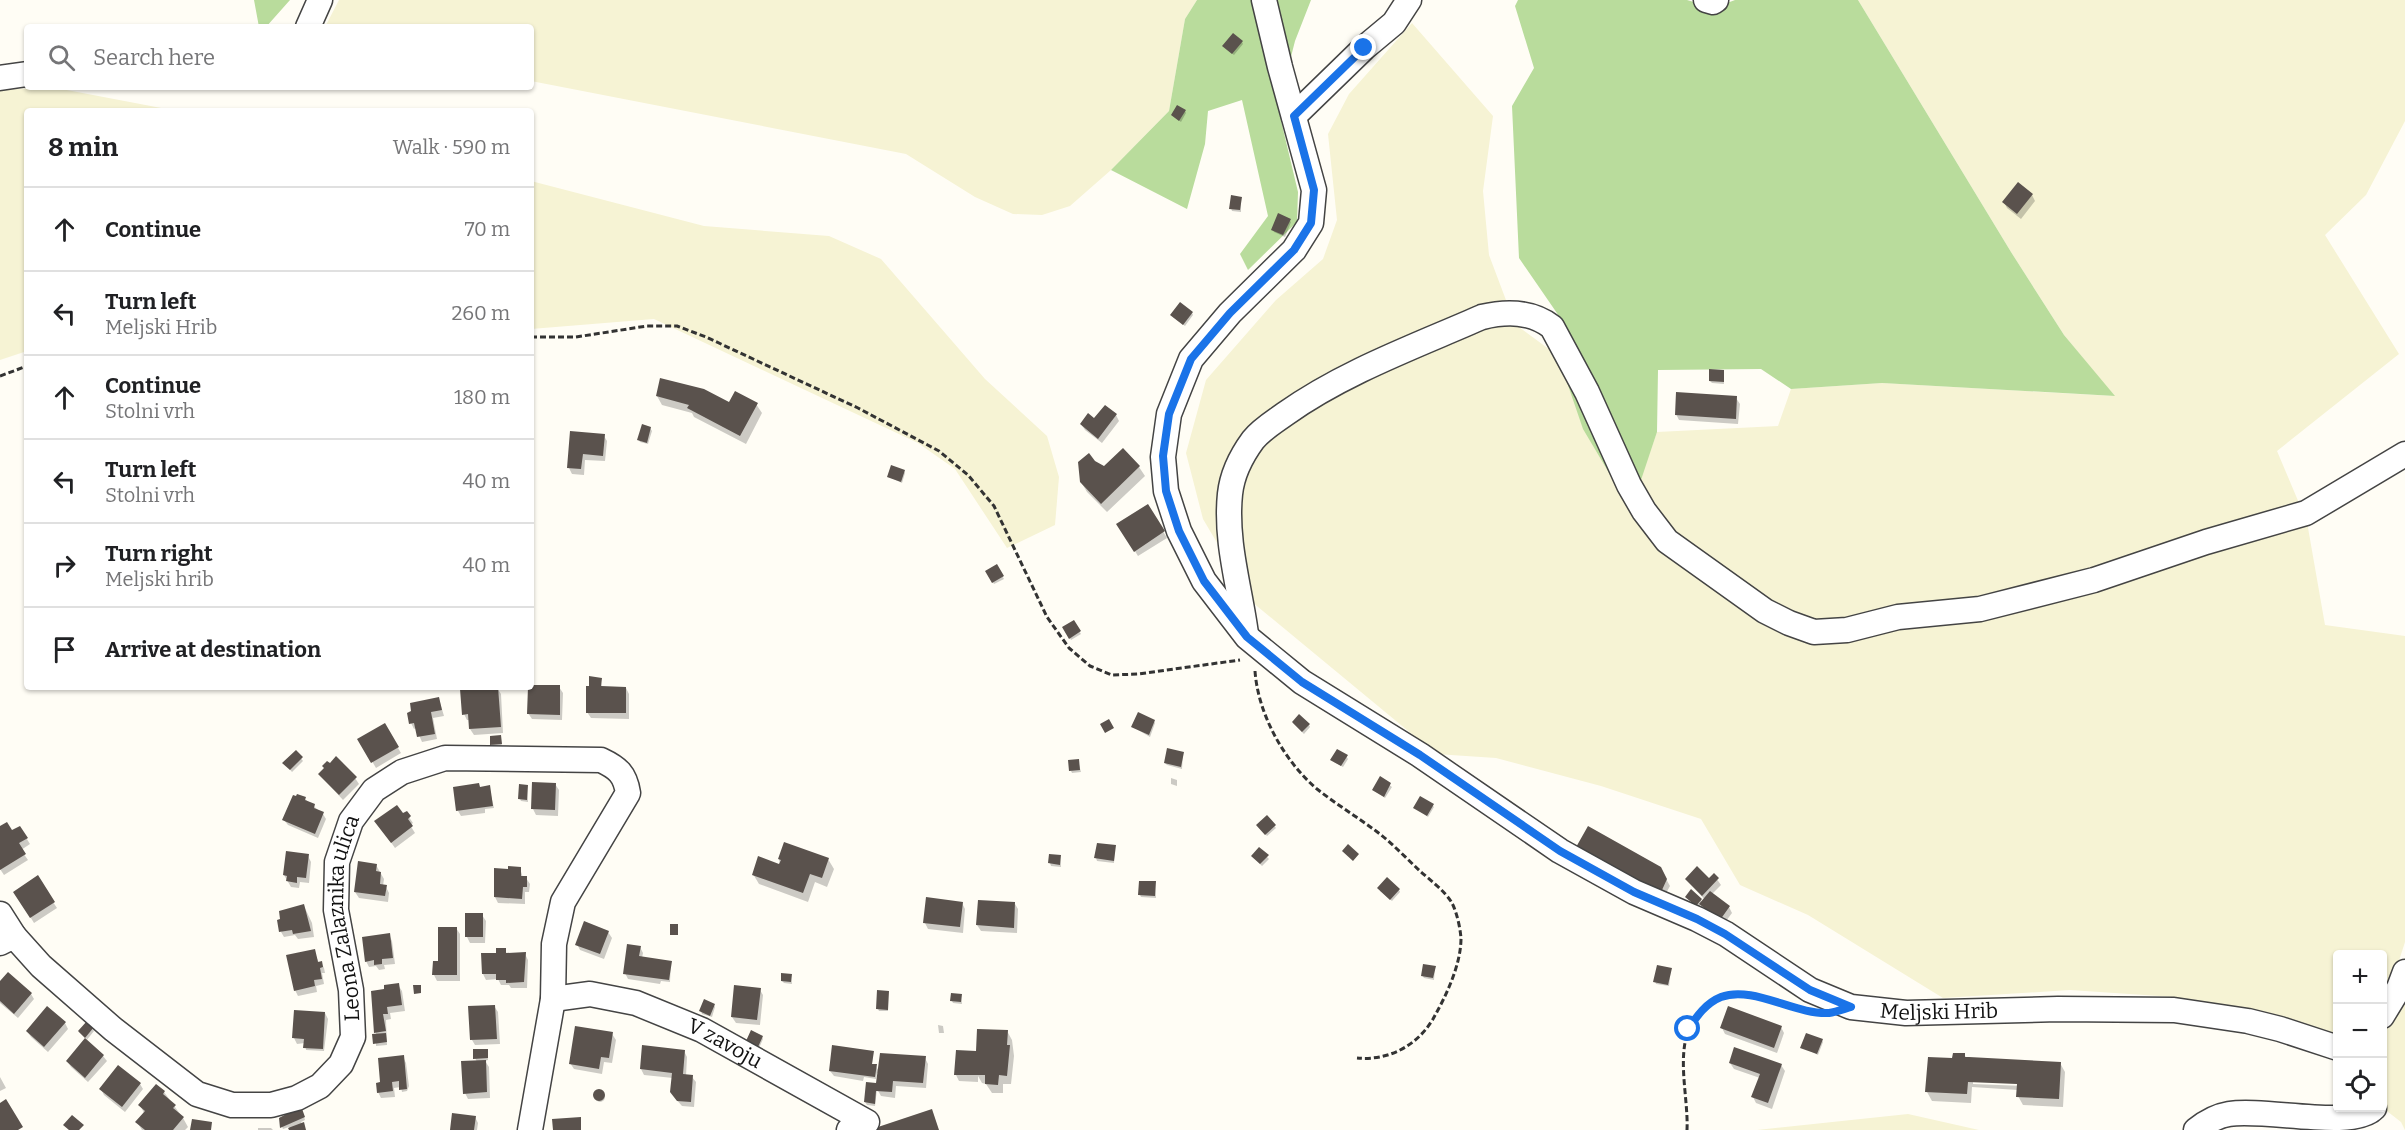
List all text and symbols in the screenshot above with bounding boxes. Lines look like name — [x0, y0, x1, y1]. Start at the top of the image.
search box — [24, 24, 534, 90]
route end — [1350, 34, 1376, 60]
icon: search — [45, 41, 78, 74]
text: Search here — [93, 44, 215, 71]
text: 8 min — [48, 132, 118, 163]
text: Walk · 590 m — [393, 135, 510, 159]
icon: ahead — [48, 213, 81, 246]
text: Continue — [105, 216, 201, 243]
text: 70 m — [464, 217, 510, 241]
text: Turn left — [105, 288, 197, 315]
icon: left — [48, 297, 81, 330]
text: 260 m — [451, 301, 510, 325]
text: Meljski Hrib — [105, 315, 217, 339]
text: Continue — [105, 372, 201, 399]
icon: ahead — [48, 381, 81, 414]
text: 180 m — [454, 385, 510, 409]
text: Stolni vrh — [105, 399, 195, 423]
text: Turn left — [105, 456, 197, 483]
icon: left — [48, 465, 81, 498]
text: 40 m — [462, 469, 510, 493]
text: Stolni vrh — [105, 483, 195, 507]
text: Turn right — [105, 540, 213, 567]
icon: right — [48, 549, 81, 582]
text: 40 m — [462, 553, 510, 577]
text: Meljski hrib — [105, 567, 214, 591]
icon: arrive — [48, 633, 81, 666]
text: Arrive at destination — [105, 636, 321, 663]
street label: Leona Zalaznika ulica — [323, 811, 365, 1022]
map controls — [2333, 950, 2387, 1112]
button: + — [2333, 950, 2387, 1004]
street label: Meljski Hrib — [1879, 997, 1998, 1026]
button: − — [2333, 1004, 2387, 1058]
street label: V zavoju — [684, 1013, 767, 1074]
route start — [1674, 1015, 1700, 1041]
button: locate — [2333, 1058, 2387, 1112]

